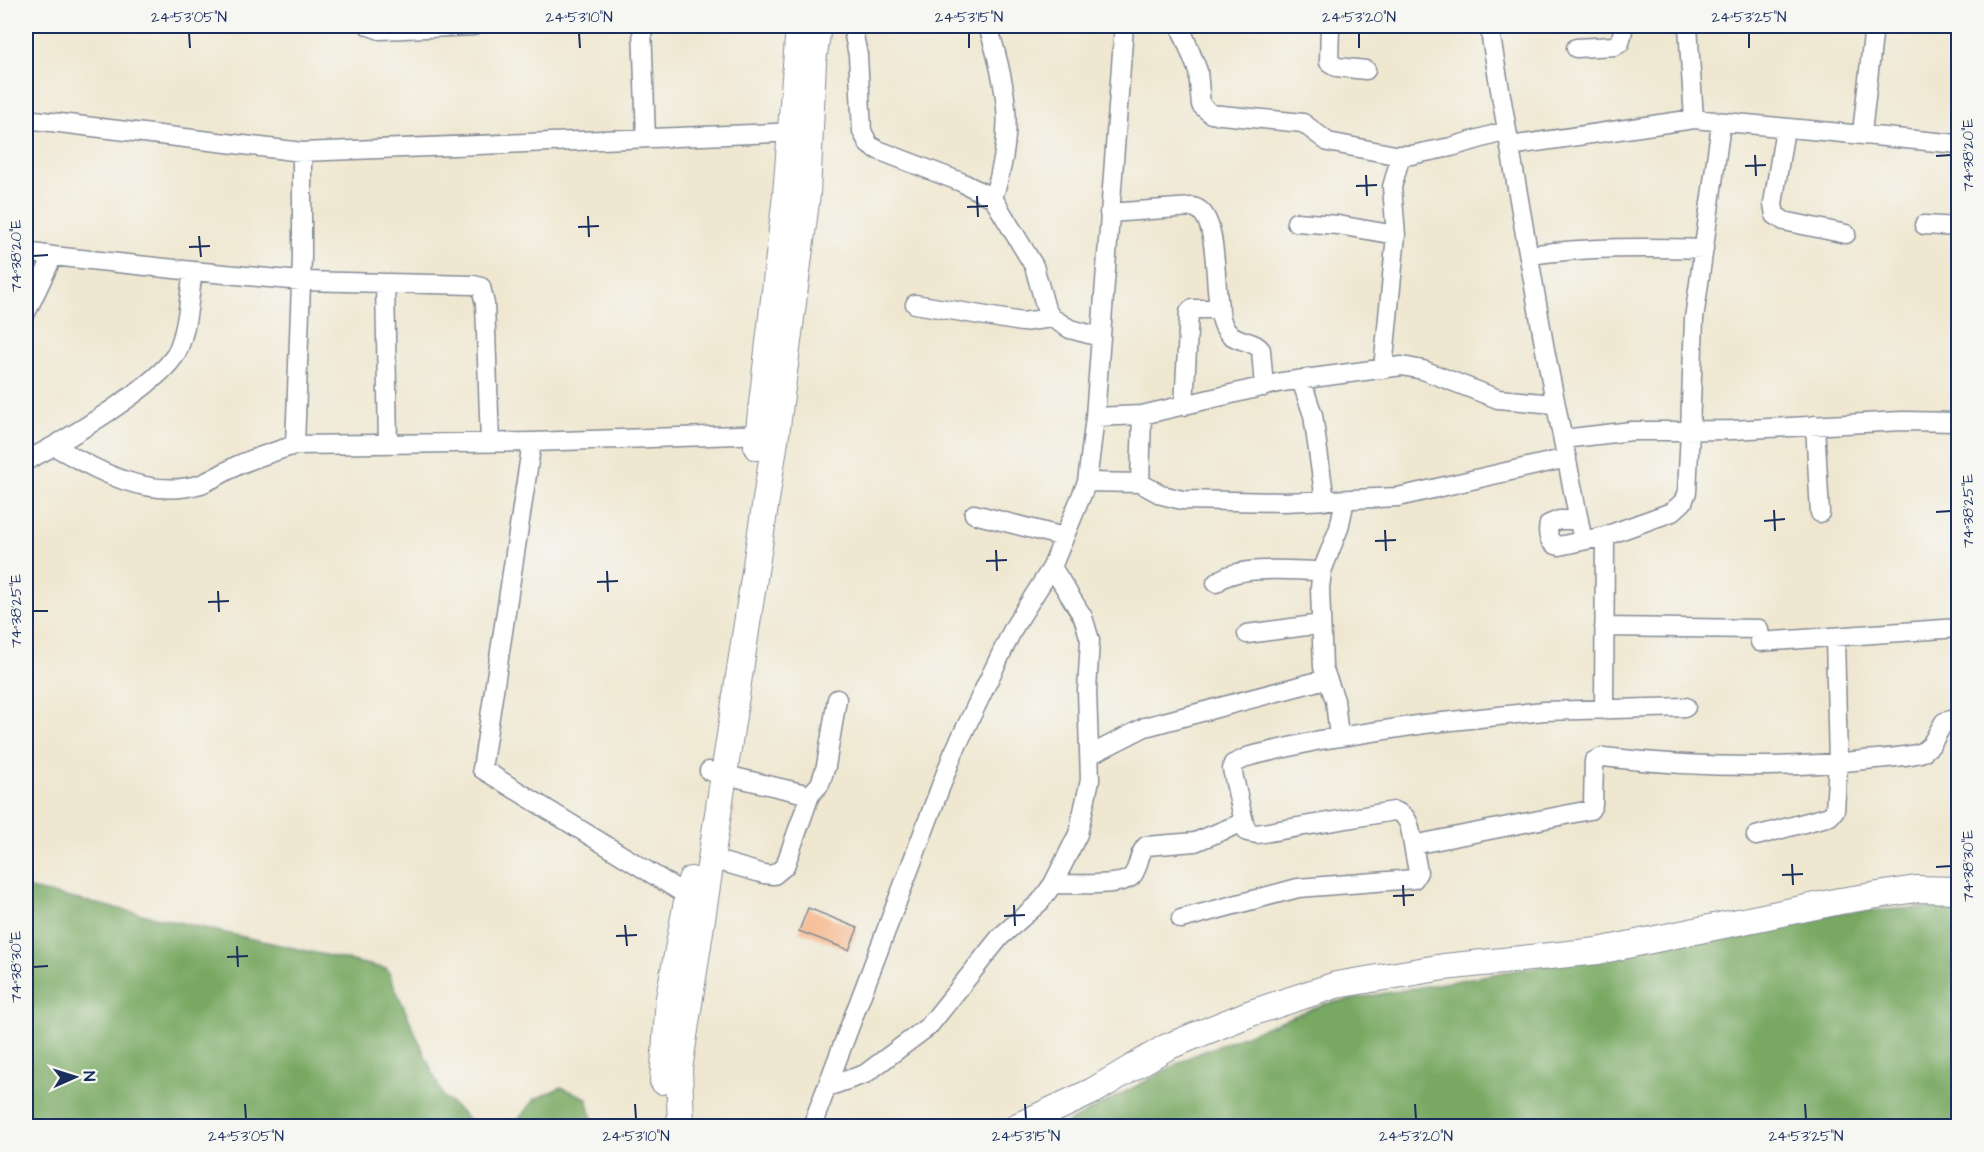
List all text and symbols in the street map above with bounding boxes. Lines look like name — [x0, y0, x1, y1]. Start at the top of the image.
text: 24°53'05"N — [151, 7, 227, 28]
text: 24°53'10"N — [545, 7, 613, 28]
text: 24°53'15"N — [935, 7, 1003, 28]
text: 24°53'20"N — [1322, 7, 1396, 28]
text: 24°53'25"N — [1712, 7, 1786, 28]
text: 74°38'20"E — [1958, 118, 1979, 192]
text: 74°38'20"E — [6, 219, 27, 293]
text: 74°38'25"E — [1958, 474, 1979, 548]
text: 74°38'25"E — [6, 574, 27, 648]
text: 74°38'30"E — [1958, 830, 1979, 902]
text: 74°38'30"E — [6, 931, 27, 1003]
north arrow — [45, 1047, 105, 1107]
text: N — [78, 1071, 100, 1082]
text: 24°53'05"N — [208, 1126, 284, 1147]
text: 24°53'10"N — [602, 1126, 670, 1147]
text: 24°53'15"N — [992, 1126, 1060, 1147]
text: 24°53'20"N — [1379, 1126, 1453, 1147]
text: 24°53'25"N — [1769, 1126, 1843, 1147]

